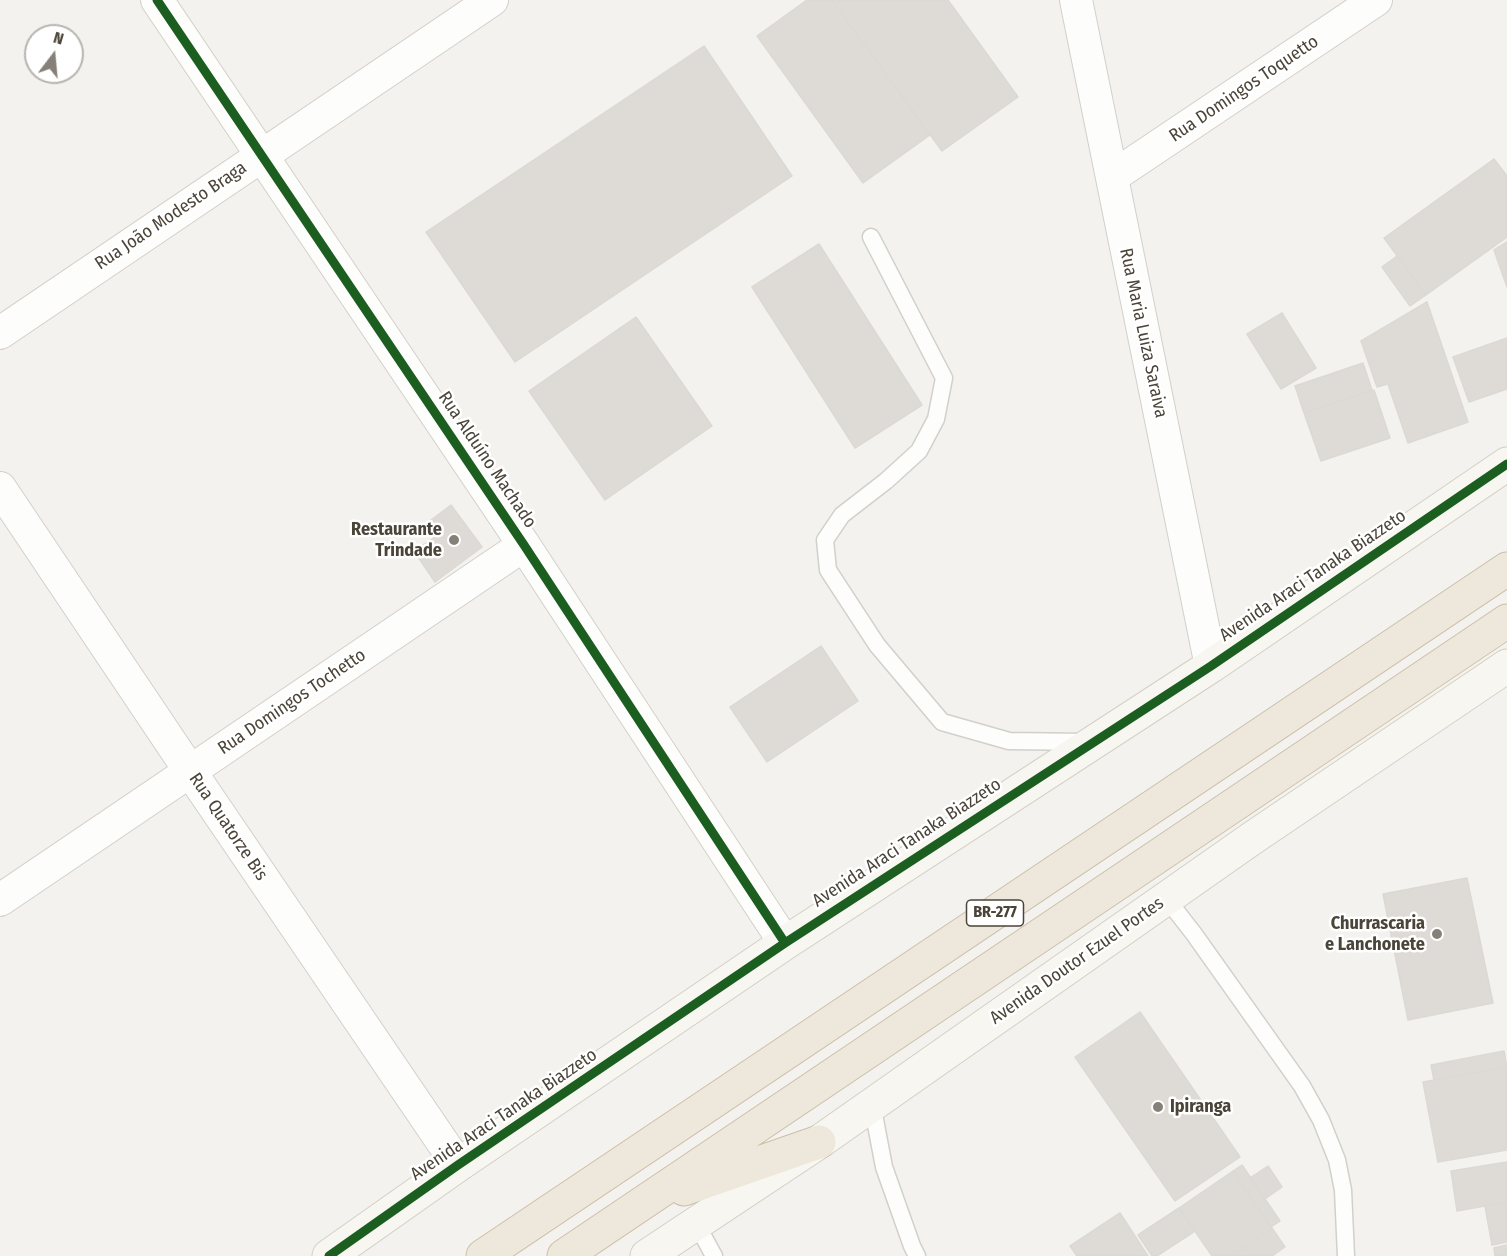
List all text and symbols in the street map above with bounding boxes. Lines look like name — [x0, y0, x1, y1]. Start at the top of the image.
north arrow — [24, 24, 84, 84]
text: N — [51, 28, 66, 49]
street label: Rua Domingos Toquetto — [1165, 31, 1323, 147]
street label: Rua João Modesto Braga — [91, 157, 251, 275]
street label: Rua Maria Luiza Saraiva — [1114, 246, 1172, 420]
street label: Rua Alduíno Machado — [433, 388, 541, 532]
street label: Avenida Araci Tanaka Biazzeto — [1216, 505, 1410, 647]
place label: Restaurante Trindade — [351, 519, 442, 562]
marker: Restaurante Trindade — [447, 533, 461, 547]
street label: Rua Domingos Tochetto — [214, 645, 370, 759]
street label: Rua Quatorze Bis — [184, 769, 272, 885]
street label: Avenida Araci Tanaka Biazzeto — [809, 774, 1005, 912]
street label: Avenida Doutor Ezuel Portes — [986, 893, 1168, 1029]
road number: BR-277 — [966, 900, 1024, 926]
place label: Churrascaria e Lanchonete — [1325, 913, 1425, 956]
marker: Churrascaria e Lanchonete — [1430, 927, 1444, 941]
street label: Avenida Araci Tanaka Biazzeto — [407, 1044, 601, 1186]
place label: Ipiranga — [1170, 1096, 1231, 1118]
marker: Ipiranga — [1151, 1100, 1165, 1114]

